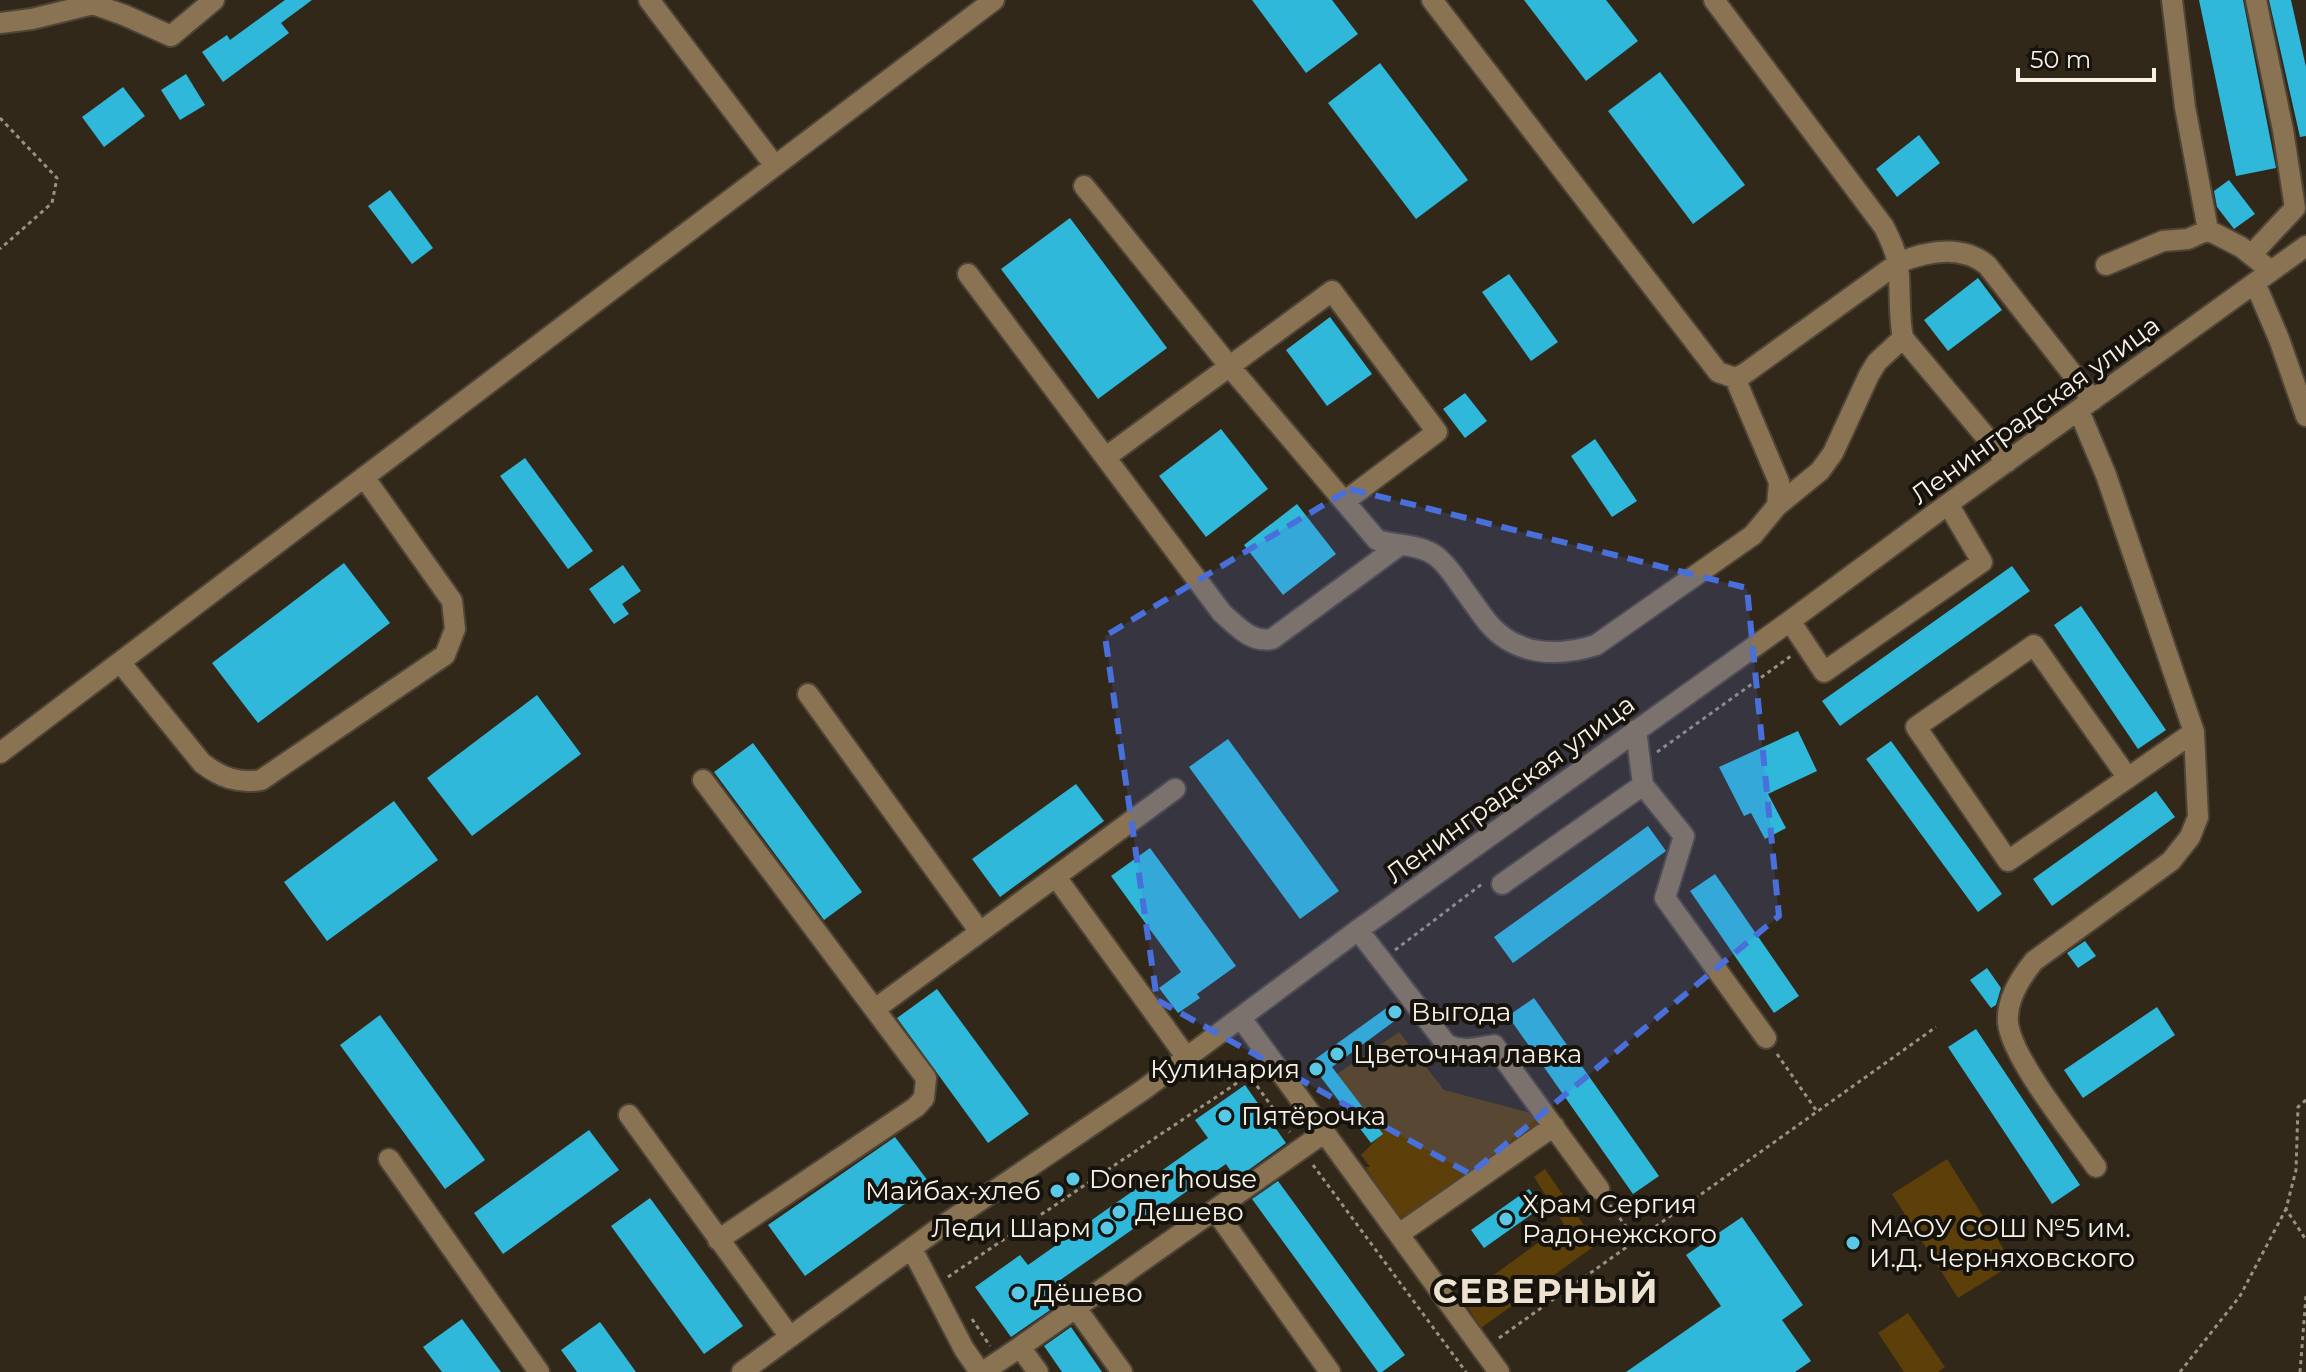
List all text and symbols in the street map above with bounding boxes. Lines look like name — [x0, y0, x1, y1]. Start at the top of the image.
scale bar — [2018, 32, 2154, 82]
text: 50 m — [2030, 45, 2091, 74]
street label: Ленинградская улица — [1904, 309, 2166, 511]
street label: Ленинградская улица — [1379, 688, 1641, 890]
place label: Выгода — [1411, 996, 1511, 1028]
marker: Выгода — [1386, 1003, 1404, 1021]
place label: Цветочная лавка — [1353, 1038, 1582, 1070]
marker: Цветочная лавка — [1328, 1045, 1346, 1063]
place label: Кулинария — [1150, 1053, 1300, 1085]
marker: Кулинария — [1307, 1060, 1325, 1078]
place label: Пятёрочка — [1241, 1100, 1386, 1132]
marker: Пятёрочка — [1216, 1107, 1234, 1125]
place label: Doner house — [1089, 1163, 1257, 1195]
marker: Doner house — [1064, 1170, 1082, 1188]
place label: Майбах-хлеб — [865, 1175, 1041, 1207]
marker: Майбах-хлеб — [1048, 1182, 1066, 1200]
place label: Храм Сергия Радонежского — [1522, 1188, 1717, 1250]
place label: Дешево — [1135, 1196, 1244, 1228]
marker: Дешево — [1110, 1203, 1128, 1221]
marker: Храм Сергия Радонежского — [1497, 1210, 1515, 1228]
place label: Леди Шарм — [931, 1212, 1091, 1244]
place label: МАОУ СОШ №5 им. И.Д. Черняховского — [1869, 1212, 2135, 1274]
marker: Леди Шарм — [1098, 1219, 1116, 1237]
marker: МАОУ СОШ №5 им. И.Д. Черняховского — [1844, 1234, 1862, 1252]
district label: СЕВЕРНЫЙ — [1433, 1270, 1659, 1312]
place label: Дёшево — [1034, 1277, 1143, 1309]
marker: Дёшево — [1009, 1284, 1027, 1302]

